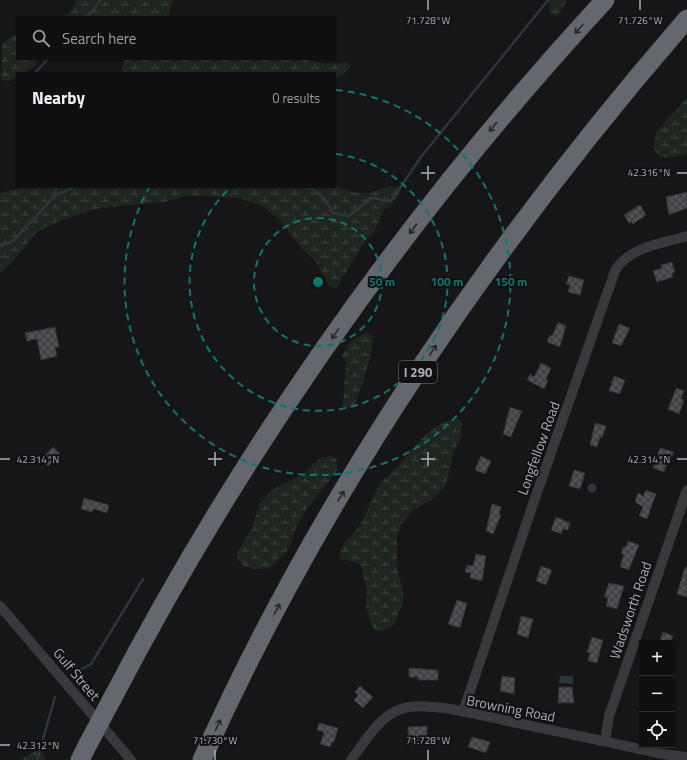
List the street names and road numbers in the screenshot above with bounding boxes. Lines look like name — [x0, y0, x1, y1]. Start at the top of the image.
road number: I 290 — [399, 361, 437, 383]
street label: Longfellow Road — [511, 398, 565, 498]
street label: Wadsworth Road — [604, 558, 656, 662]
street label: Gulf Street — [49, 643, 105, 705]
street label: Browning Road — [465, 689, 557, 727]

